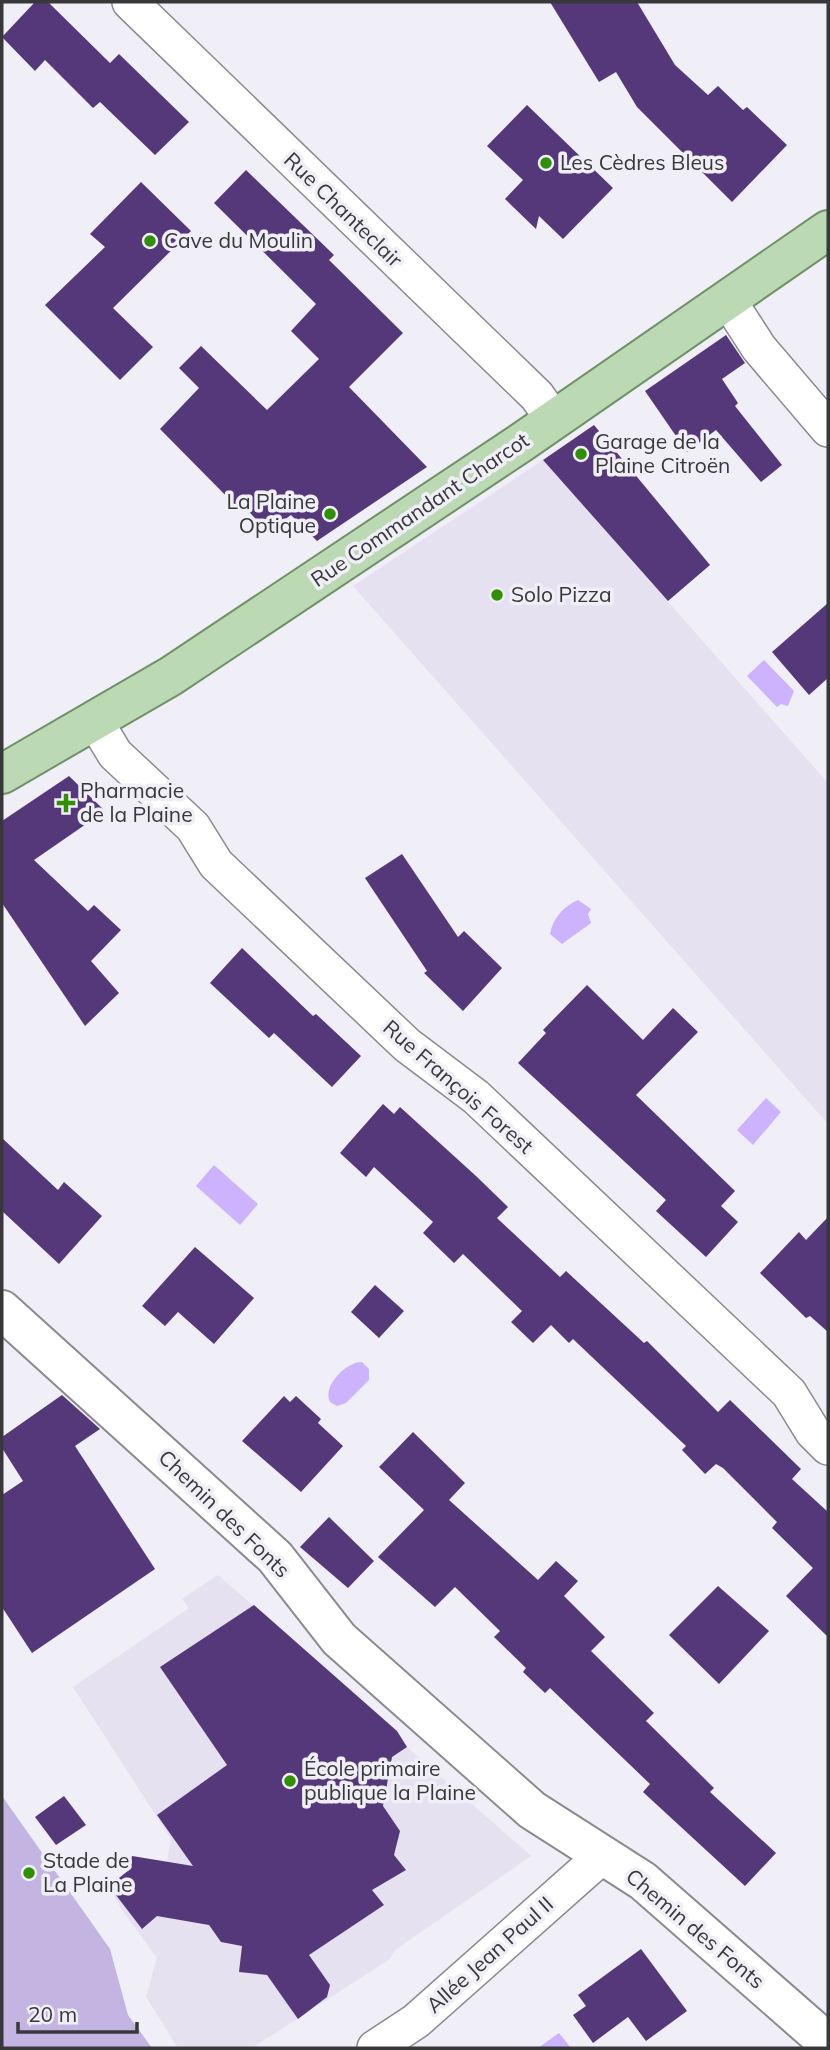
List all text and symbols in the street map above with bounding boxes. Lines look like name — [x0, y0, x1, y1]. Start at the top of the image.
street label: Rue Chanteclair — [279, 146, 409, 273]
place label: Les Cèdres Bleus — [560, 149, 724, 175]
marker: Les Cèdres Bleus — [538, 155, 554, 171]
place label: Cave du Moulin — [164, 227, 313, 253]
marker: Cave du Moulin — [142, 233, 158, 249]
street label: Rue Commandant Charcot — [305, 426, 533, 592]
place label: Garage de la Plaine Citroën — [595, 428, 730, 478]
marker: Garage de la Plaine Citroën — [573, 446, 589, 462]
place label: La Plaine Optique — [226, 488, 316, 538]
marker: La Plaine Optique — [322, 506, 338, 522]
place label: Solo Pizza — [511, 581, 612, 607]
marker: Solo Pizza — [489, 587, 505, 603]
place label: Pharmacie de la Plaine — [80, 777, 193, 827]
marker: Pharmacie de la Plaine — [58, 795, 74, 811]
street label: Rue François Forest — [378, 1014, 539, 1159]
street label: Chemin des Fonts — [154, 1444, 296, 1583]
place label: École primaire publique la Plaine — [304, 1755, 476, 1805]
marker: École primaire publique la Plaine — [282, 1773, 298, 1789]
place label: Stade de La Plaine — [43, 1847, 133, 1897]
street label: Chemin des Fonts — [621, 1863, 770, 1994]
marker: Stade de La Plaine — [21, 1865, 37, 1881]
street label: Allée Jean Paul II — [421, 1890, 558, 2018]
scale bar — [18, 1990, 136, 2034]
text: 20 m — [28, 2001, 77, 2027]

